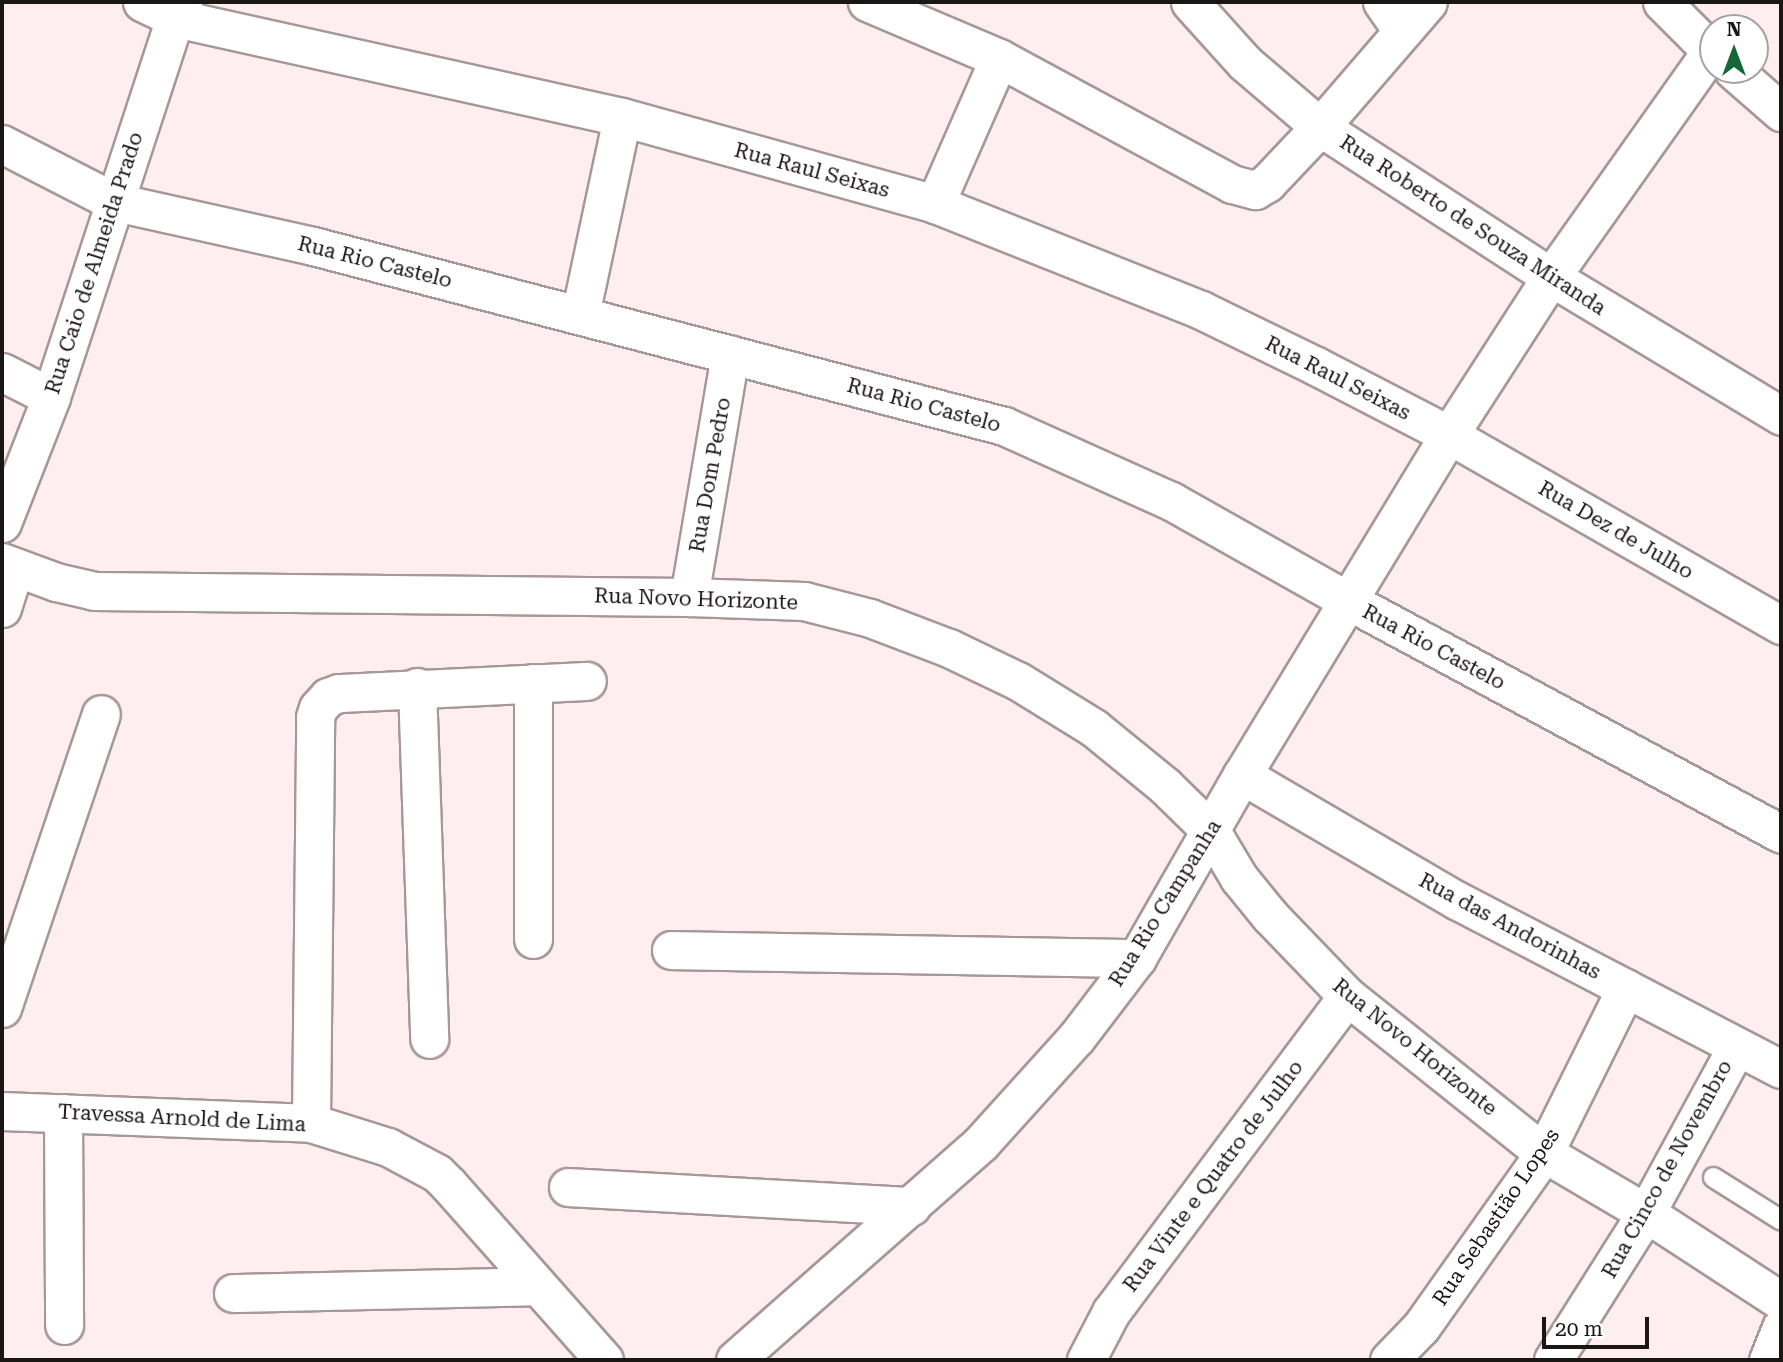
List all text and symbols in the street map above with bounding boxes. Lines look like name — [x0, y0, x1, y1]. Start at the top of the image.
north arrow — [1699, 14, 1769, 84]
text: N — [1727, 18, 1741, 41]
street label: Rua Caio de Almeida Prado — [40, 129, 148, 397]
street label: Rua Roberto de Souza Miranda — [1335, 129, 1611, 321]
street label: Rua Raul Seixas — [732, 137, 892, 203]
street label: Rua Rio Castelo — [295, 231, 455, 293]
street label: Rua Raul Seixas — [1261, 331, 1415, 425]
street label: Rua Rio Castelo — [844, 372, 1004, 438]
street label: Rua Dom Pedro — [684, 395, 736, 555]
street label: Rua Dez de Julho — [1534, 475, 1698, 585]
street label: Rua Novo Horizonte — [594, 583, 798, 615]
street label: Rua Rio Castelo — [1358, 599, 1510, 695]
street label: Rua Rio Campanha — [1103, 815, 1227, 991]
street label: Rua das Andorinhas — [1415, 867, 1605, 985]
street label: Rua Novo Horizonte — [1328, 973, 1502, 1121]
street label: Rua Vinte e Quatro de Julho — [1118, 1055, 1308, 1297]
street label: Rua Cinco de Novembro — [1596, 1055, 1738, 1283]
street label: Travessa Arnold de Lima — [57, 1099, 307, 1137]
street label: Rua Sebastião Lopes — [1427, 1124, 1565, 1310]
scale bar — [1545, 1302, 1652, 1346]
text: 20 m — [1555, 1317, 1603, 1341]

